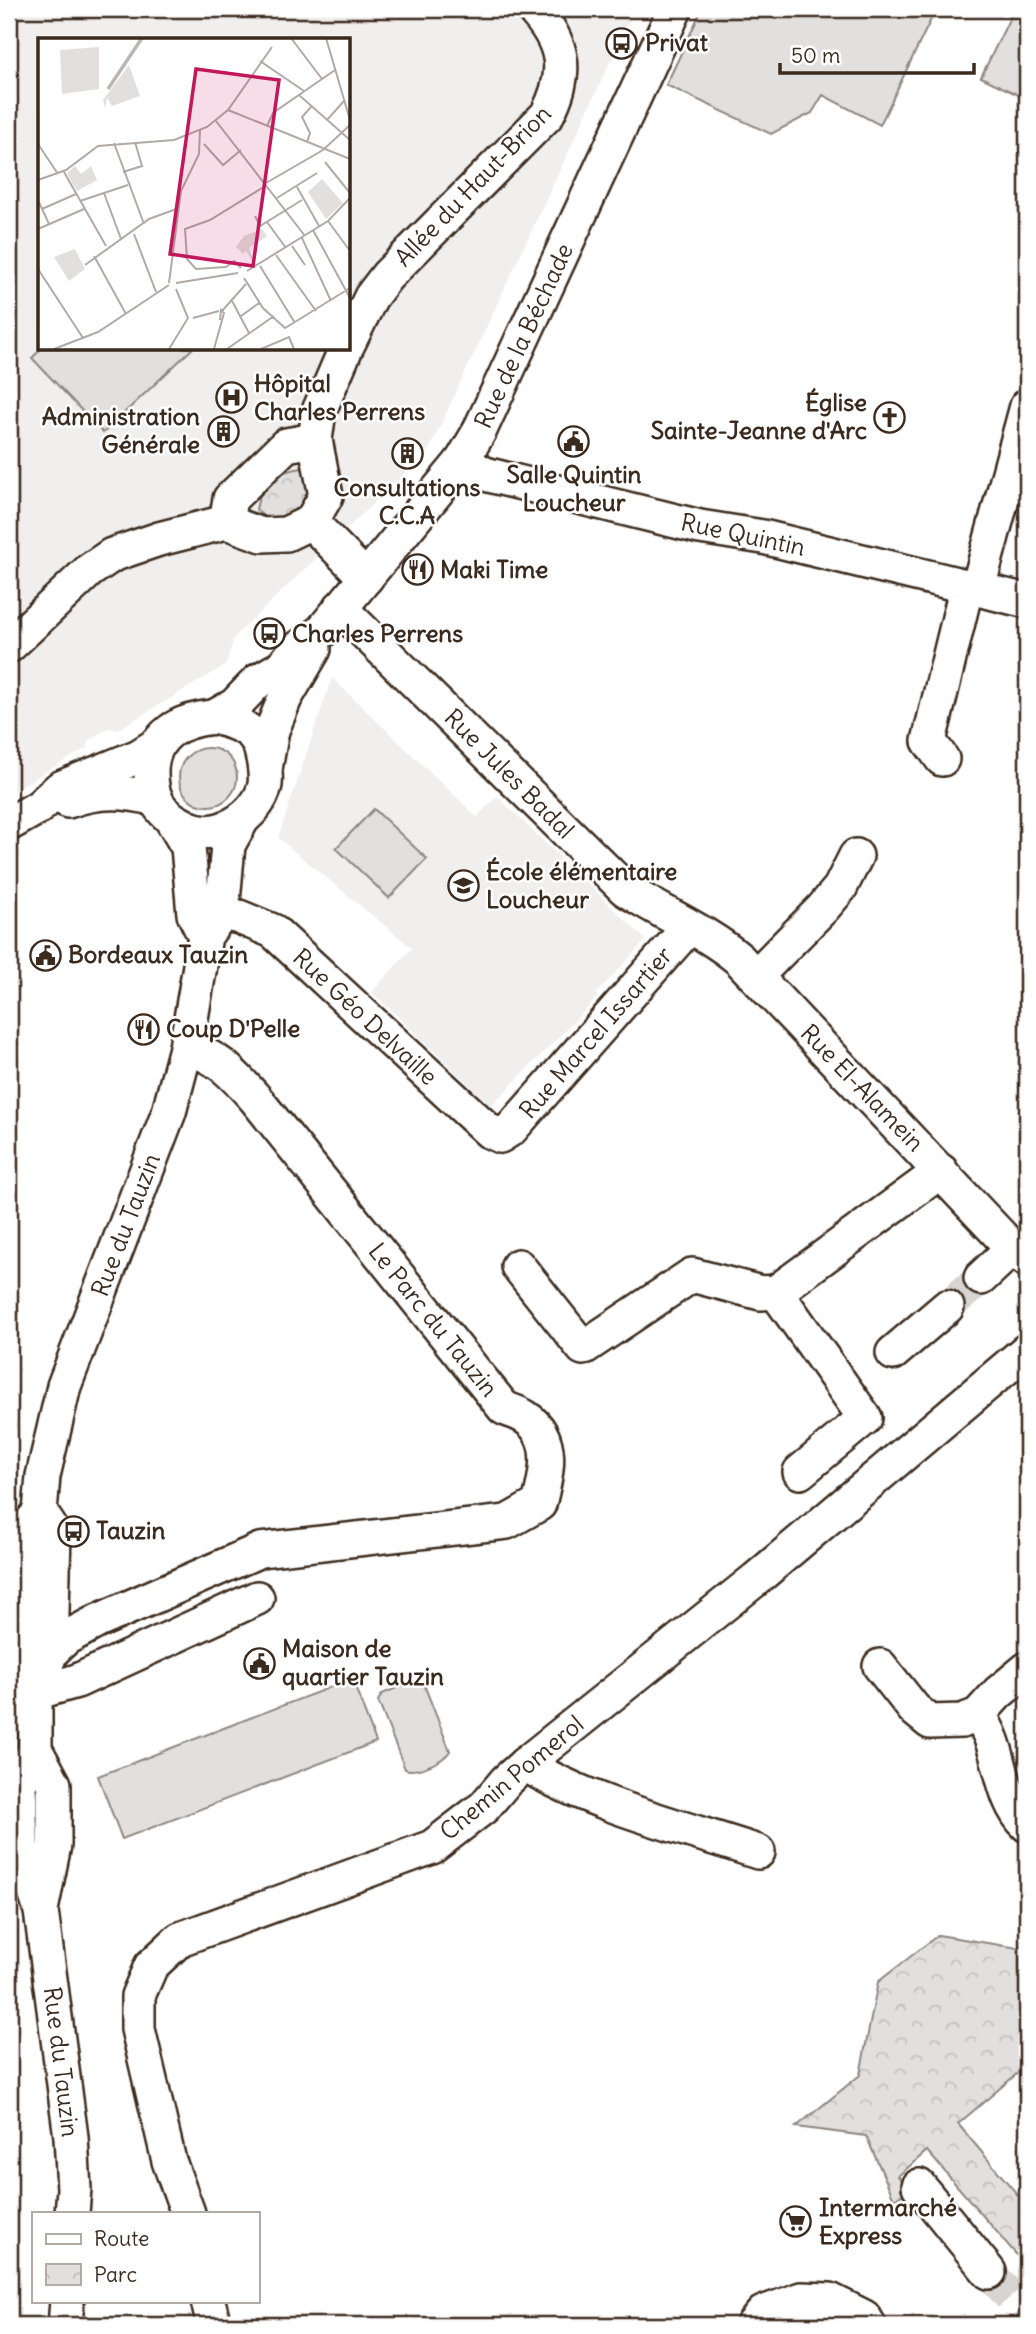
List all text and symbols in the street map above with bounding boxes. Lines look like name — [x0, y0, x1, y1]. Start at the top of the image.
bus stop icon: Privat — [605, 26, 639, 60]
place label: Privat — [645, 27, 709, 57]
scale bar — [780, 32, 975, 76]
inset map — [38, 38, 350, 350]
text: 50 m — [791, 42, 840, 69]
street label: Allée du Haut-Brion — [388, 98, 557, 272]
street label: Rue de la Béchade — [467, 238, 579, 433]
place label: Hôpital Charles Perrens — [254, 368, 425, 426]
hospital icon: Hôpital Charles Perrens — [214, 381, 248, 415]
place label: Église Sainte-Jeanne d'Arc — [651, 387, 867, 445]
church icon: Église Sainte-Jeanne d'Arc — [873, 400, 907, 434]
place label: Administration Générale — [42, 401, 200, 459]
building icon: Administration Générale — [206, 414, 240, 448]
public building icon: Salle Quintin Loucheur — [557, 424, 591, 458]
building icon: Consultations C.C.A — [390, 437, 424, 471]
place label: Salle Quintin Loucheur — [507, 459, 642, 517]
place label: Consultations C.C.A — [334, 472, 480, 530]
street label: Rue Quintin — [678, 506, 808, 562]
restaurant icon: Maki Time — [400, 553, 434, 587]
place label: Maki Time — [440, 554, 548, 584]
bus stop icon: Charles Perrens — [252, 617, 286, 651]
place label: Charles Perrens — [292, 618, 463, 648]
street label: Rue Jules Badal — [439, 702, 581, 844]
place label: École élémentaire Loucheur — [486, 856, 677, 914]
school or university icon: École élémentaire Loucheur — [446, 869, 480, 903]
public building icon: Bordeaux Tauzin — [28, 938, 62, 972]
place label: Bordeaux Tauzin — [68, 939, 248, 969]
street label: Rue Marcel Issartier — [512, 940, 678, 1124]
street label: Rue Géo Delvaille — [287, 942, 444, 1091]
restaurant icon: Coup D'Pelle — [126, 1012, 160, 1046]
place label: Coup D'Pelle — [166, 1013, 300, 1043]
street label: Rue El-Alamein — [795, 1017, 931, 1157]
street label: Rue du Tauzin — [84, 1149, 166, 1300]
street label: Le Parc du Tauzin — [363, 1236, 505, 1402]
bus stop icon: Tauzin — [56, 1514, 90, 1548]
place label: Tauzin — [96, 1515, 165, 1545]
place label: Maison de quartier Tauzin — [282, 1633, 444, 1691]
public building icon: Maison de quartier Tauzin — [242, 1646, 276, 1680]
street label: Chemin Pomerol — [433, 1708, 589, 1846]
street label: Rue du Tauzin — [38, 1985, 86, 2139]
place label: Intermarché Express — [819, 2192, 957, 2250]
supermarket icon: Intermarché Express — [779, 2205, 813, 2239]
legend — [32, 2212, 259, 2302]
text: Route — [94, 2225, 149, 2252]
text: Parc — [94, 2261, 137, 2288]

